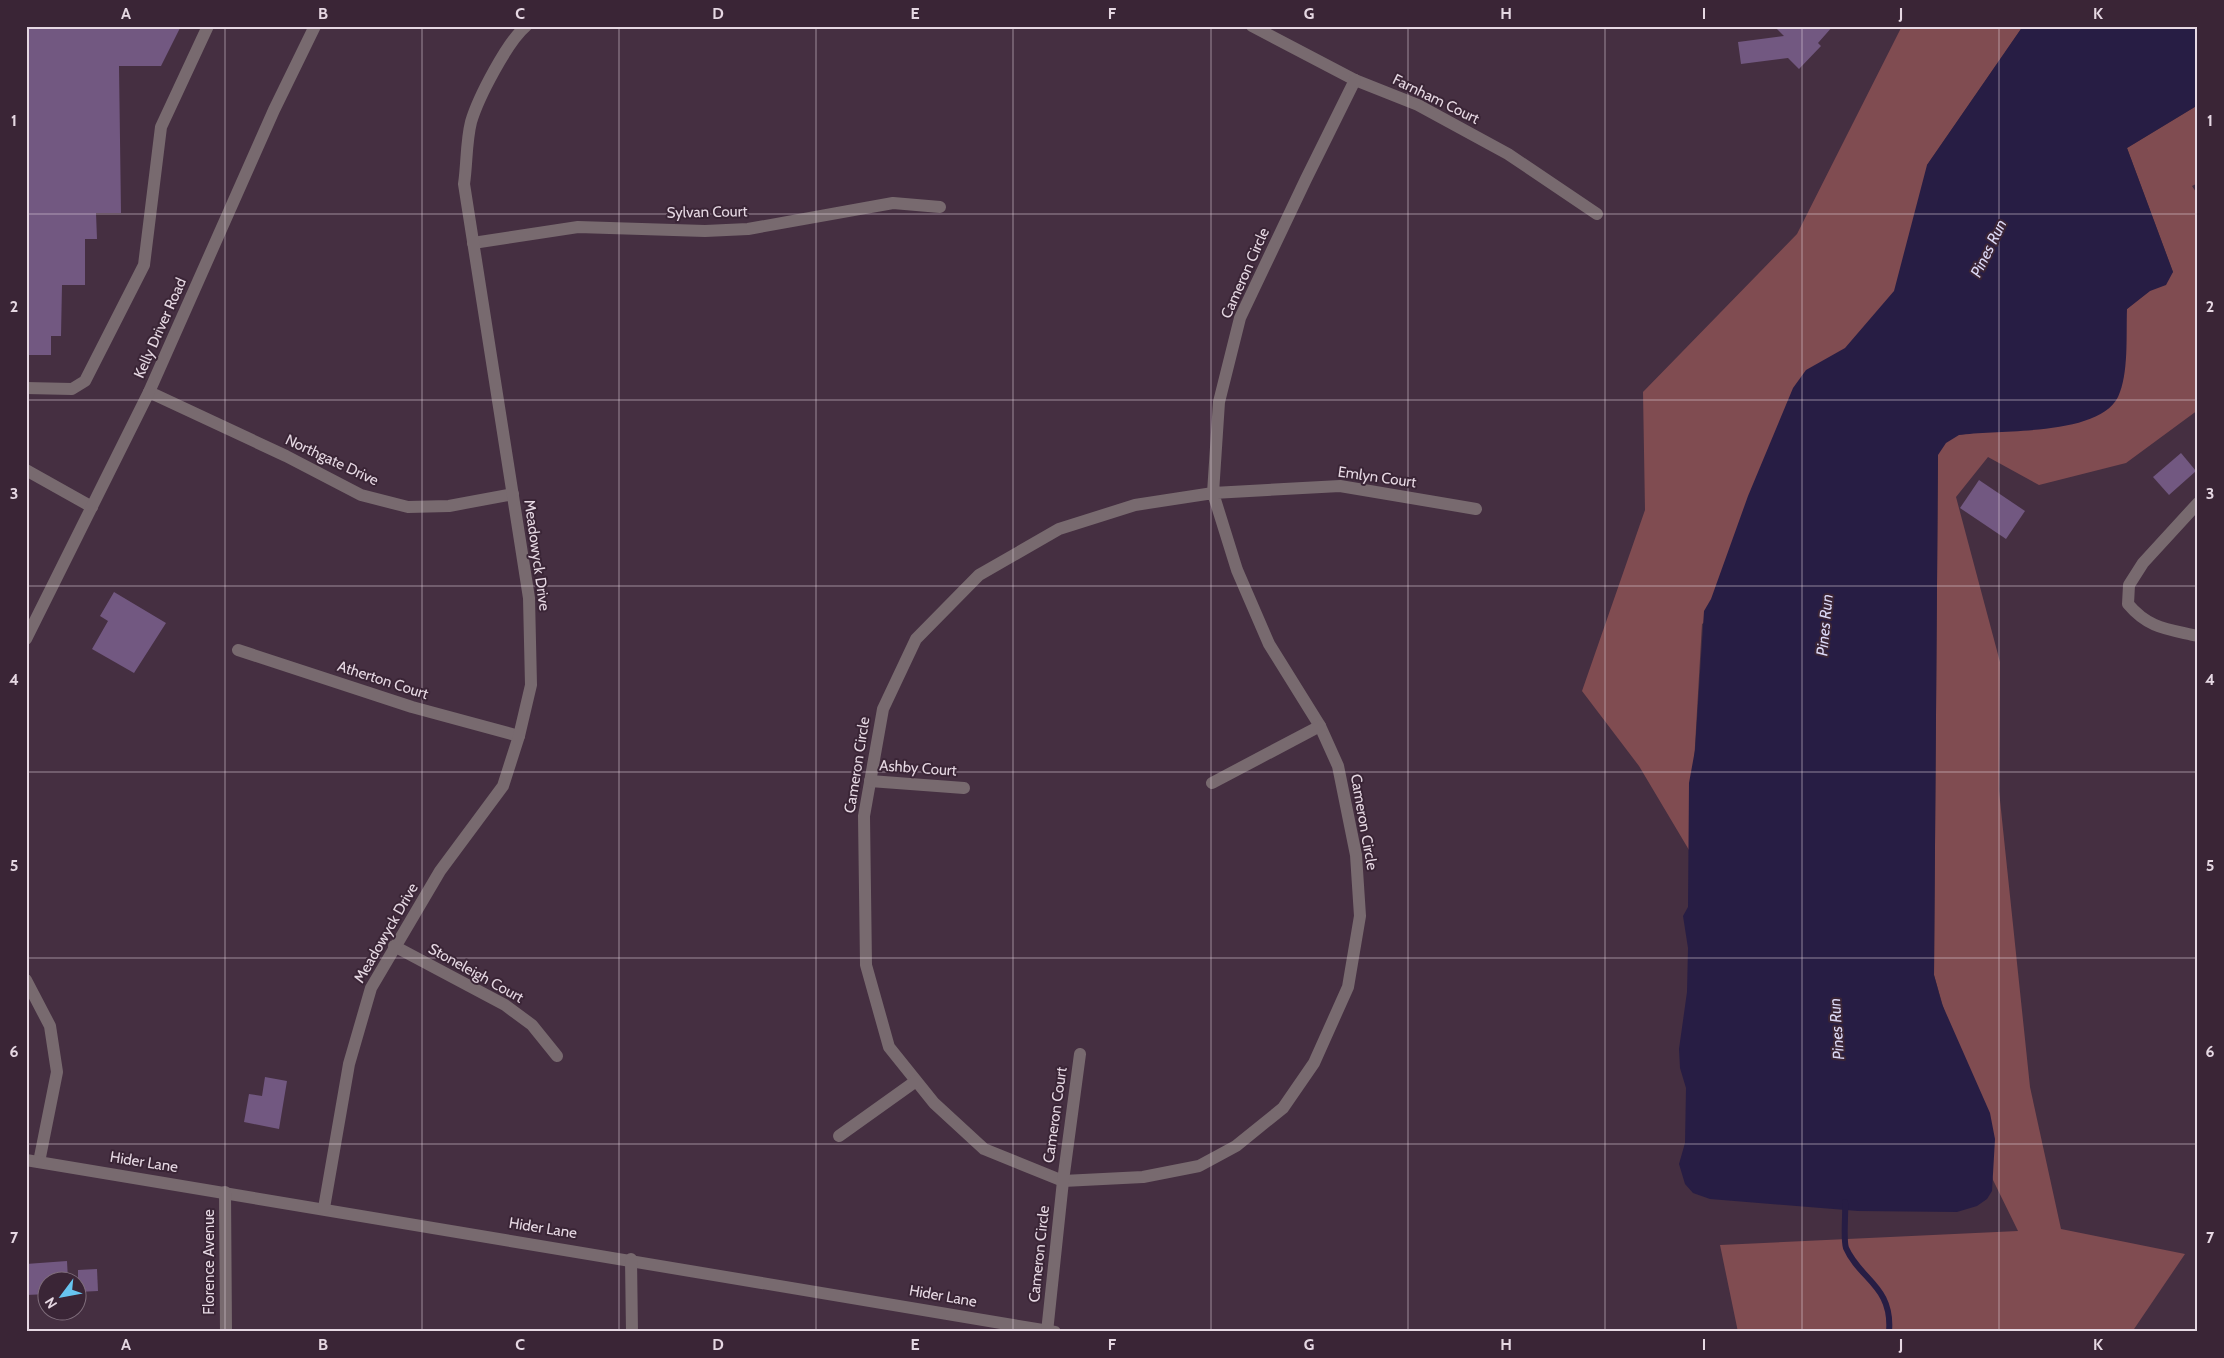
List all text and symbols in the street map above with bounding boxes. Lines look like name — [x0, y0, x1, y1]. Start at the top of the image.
text: A — [121, 4, 131, 23]
text: B — [318, 4, 328, 23]
text: C — [515, 4, 525, 23]
text: D — [712, 4, 724, 23]
text: E — [910, 4, 920, 23]
text: F — [1108, 4, 1117, 23]
text: G — [1304, 4, 1314, 23]
text: H — [1500, 4, 1512, 23]
text: I — [1702, 4, 1706, 23]
text: J — [1898, 4, 1903, 23]
text: K — [2093, 4, 2103, 23]
street label: Farnham Court — [1390, 70, 1482, 128]
text: 1 — [11, 111, 17, 130]
text: 1 — [2207, 111, 2213, 130]
street label: Sylvan Court — [666, 202, 748, 222]
water label: Pines Run — [1966, 216, 2011, 280]
street label: Cameron Circle — [1217, 225, 1273, 321]
street label: Kelly Driver Road — [130, 275, 190, 381]
text: 2 — [10, 297, 18, 316]
text: 2 — [2206, 297, 2214, 316]
street label: Northgate Drive — [283, 431, 382, 490]
street label: Emlyn Court — [1337, 463, 1417, 491]
text: 3 — [10, 484, 18, 503]
text: 3 — [2206, 484, 2214, 503]
street label: Meadowyck Drive — [520, 498, 554, 612]
water label: Pines Run — [1812, 593, 1837, 657]
street label: Atherton Court — [335, 657, 431, 703]
text: 4 — [9, 670, 19, 689]
text: 4 — [2205, 670, 2215, 689]
street label: Cameron Circle — [841, 715, 874, 814]
street label: Ashby Court — [879, 756, 957, 780]
street label: Cameron Circle — [1347, 773, 1381, 872]
text: 5 — [10, 856, 18, 875]
text: 5 — [2206, 856, 2214, 875]
street label: Meadowyck Drive — [350, 880, 422, 986]
street label: Stoneleigh Court — [425, 939, 527, 1007]
water label: Pines Run — [1825, 997, 1848, 1061]
text: 6 — [10, 1042, 19, 1061]
text: 6 — [2206, 1042, 2215, 1061]
street label: Cameron Court — [1039, 1066, 1071, 1164]
street label: Hider Lane — [109, 1148, 180, 1176]
street label: Cameron Circle — [1025, 1204, 1053, 1303]
street label: Florence Avenue — [200, 1209, 218, 1315]
street label: Hider Lane — [508, 1214, 579, 1242]
text: 7 — [10, 1228, 19, 1247]
text: 7 — [2206, 1228, 2215, 1247]
north arrow — [38, 1270, 88, 1320]
street label: Hider Lane — [908, 1281, 979, 1311]
text: N — [41, 1294, 61, 1312]
text: A — [121, 1335, 131, 1354]
text: B — [318, 1335, 328, 1354]
text: C — [515, 1335, 525, 1354]
text: D — [712, 1335, 724, 1354]
text: E — [910, 1335, 920, 1354]
text: F — [1108, 1335, 1117, 1354]
text: G — [1304, 1335, 1314, 1354]
text: H — [1500, 1335, 1512, 1354]
text: I — [1702, 1335, 1706, 1354]
text: J — [1898, 1335, 1903, 1354]
text: K — [2093, 1335, 2103, 1354]

